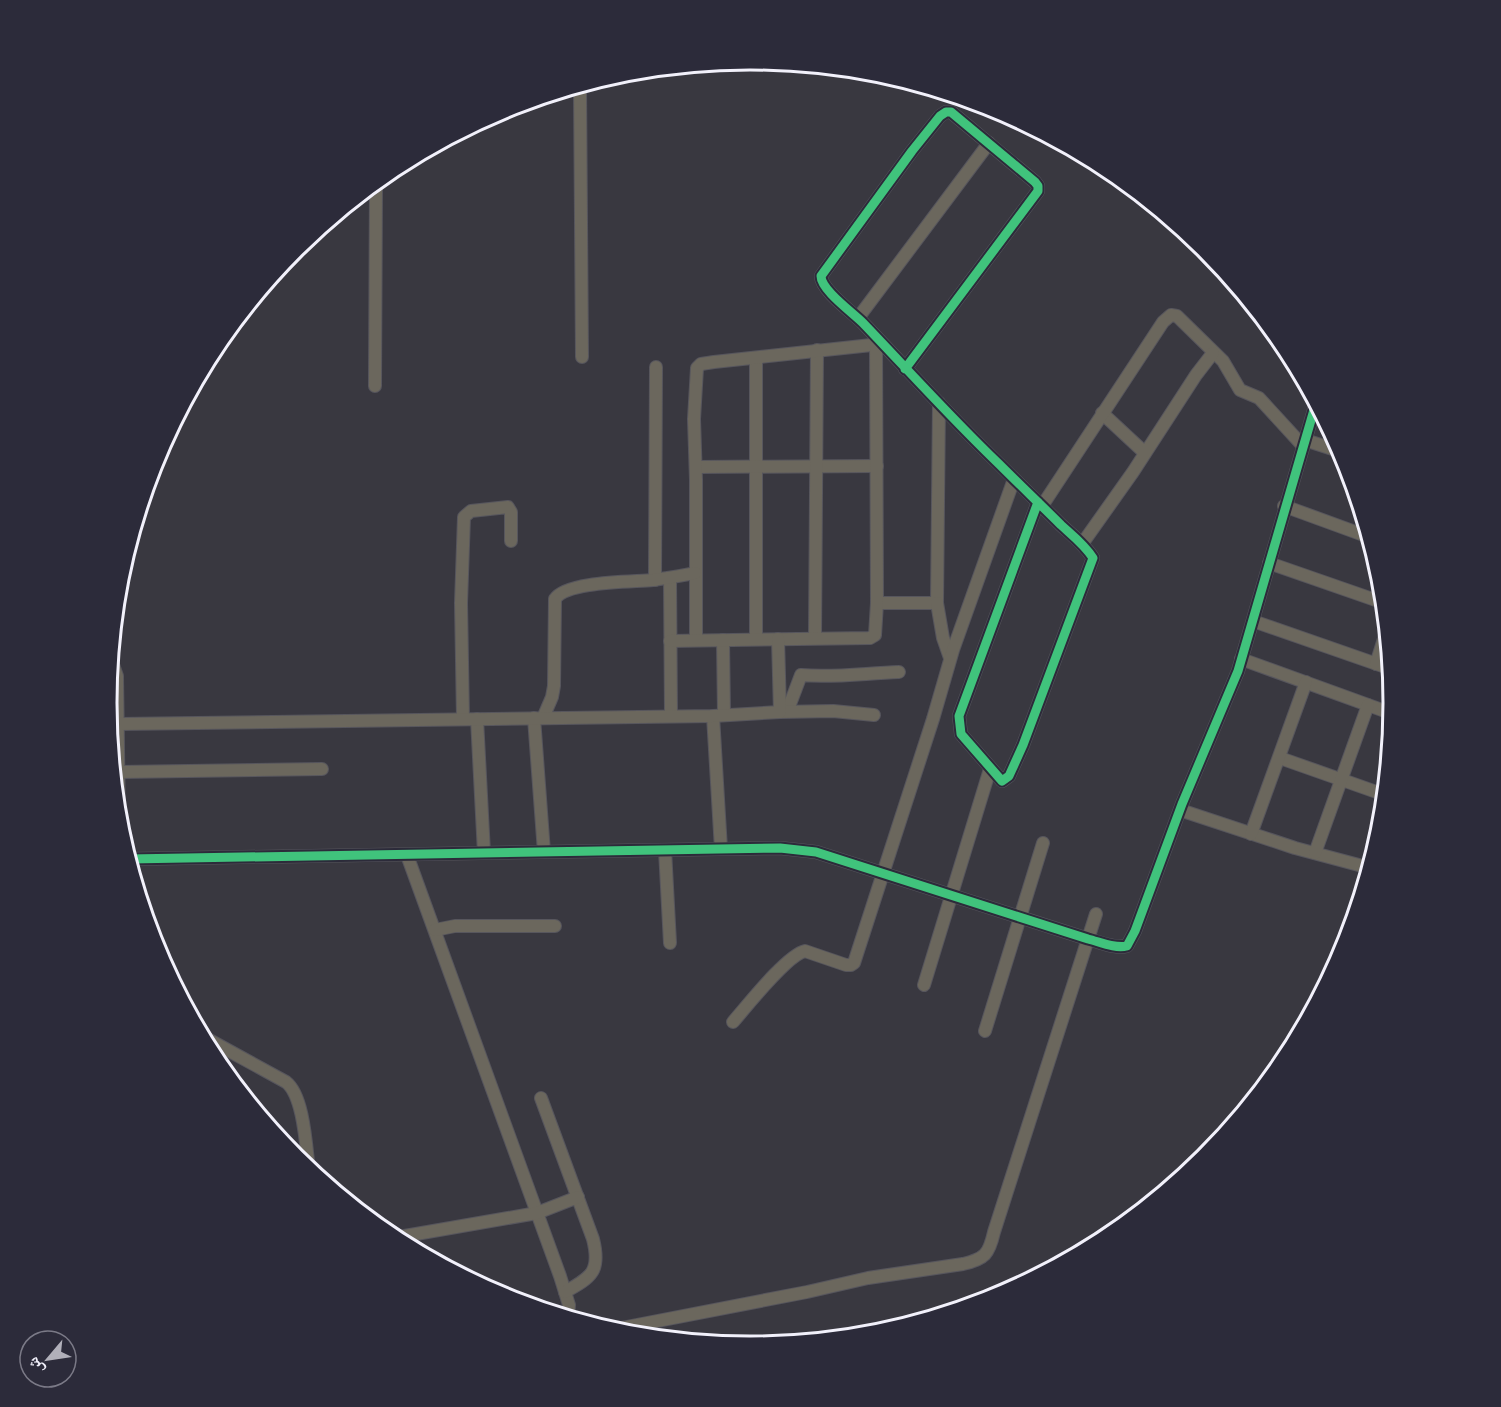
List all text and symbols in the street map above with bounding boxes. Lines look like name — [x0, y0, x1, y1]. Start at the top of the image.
north arrow — [18, 1329, 78, 1389]
text: ش — [24, 1354, 48, 1378]

